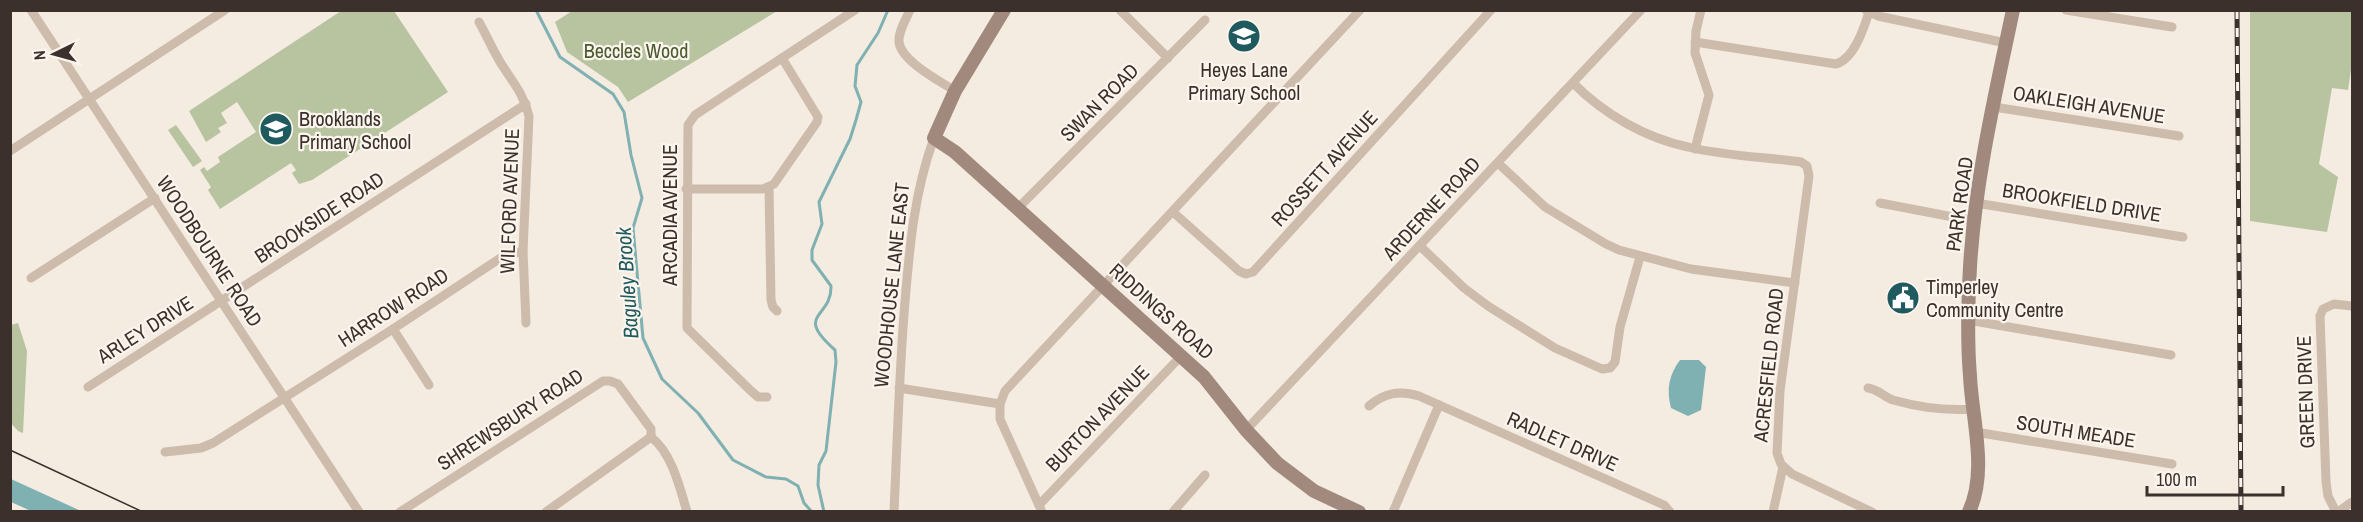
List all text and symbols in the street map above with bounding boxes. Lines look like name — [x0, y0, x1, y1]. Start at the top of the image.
school or university icon: Heyes Lane Primary School — [1226, 18, 1262, 54]
north arrow — [24, 24, 84, 84]
park label: Beccles Wood — [584, 37, 688, 64]
text: N — [28, 50, 50, 61]
place label: Heyes Lane Primary School — [1188, 56, 1300, 106]
street label: SWAN ROAD — [1054, 57, 1144, 147]
street label: OAKLEIGH AVENUE — [2011, 79, 2167, 129]
street label: ROSSETT AVENUE — [1265, 104, 1383, 232]
place label: Brooklands Primary School — [299, 105, 411, 155]
school or university icon: Brooklands Primary School — [258, 111, 294, 147]
street label: WILFORD AVENUE — [493, 128, 525, 274]
street label: ARCADIA AVENUE — [656, 144, 683, 287]
street label: ARDERNE ROAD — [1375, 150, 1486, 266]
street label: PARK ROAD — [1939, 155, 1979, 253]
street label: BROOKSIDE ROAD — [249, 165, 389, 269]
street label: WOODBOURNE ROAD — [151, 170, 269, 332]
street label: BROOKFIELD DRIVE — [2001, 176, 2163, 228]
street label: WOODHOUSE LANE EAST — [867, 181, 915, 389]
water label: Baguley Brook — [609, 225, 645, 340]
street label: RIDDINGS ROAD — [1104, 257, 1220, 365]
street label: HARROW ROAD — [333, 261, 453, 353]
place label: Timperley Community Centre — [1926, 273, 2064, 323]
public building icon: Timperley Community Centre — [1885, 280, 1921, 316]
street label: ACRESFIELD ROAD — [1746, 287, 1790, 444]
street label: ARLEY DRIVE — [91, 289, 198, 370]
street label: GREEN DRIVE — [2290, 335, 2320, 449]
street label: BURTON AVENUE — [1039, 359, 1155, 477]
street label: SHREWSBURY ROAD — [432, 362, 588, 476]
street label: RADLET DRIVE — [1503, 404, 1623, 478]
street label: SOUTH MEADE — [2014, 408, 2138, 454]
scale bar — [2147, 459, 2284, 497]
text: 100 m — [2156, 467, 2197, 492]

